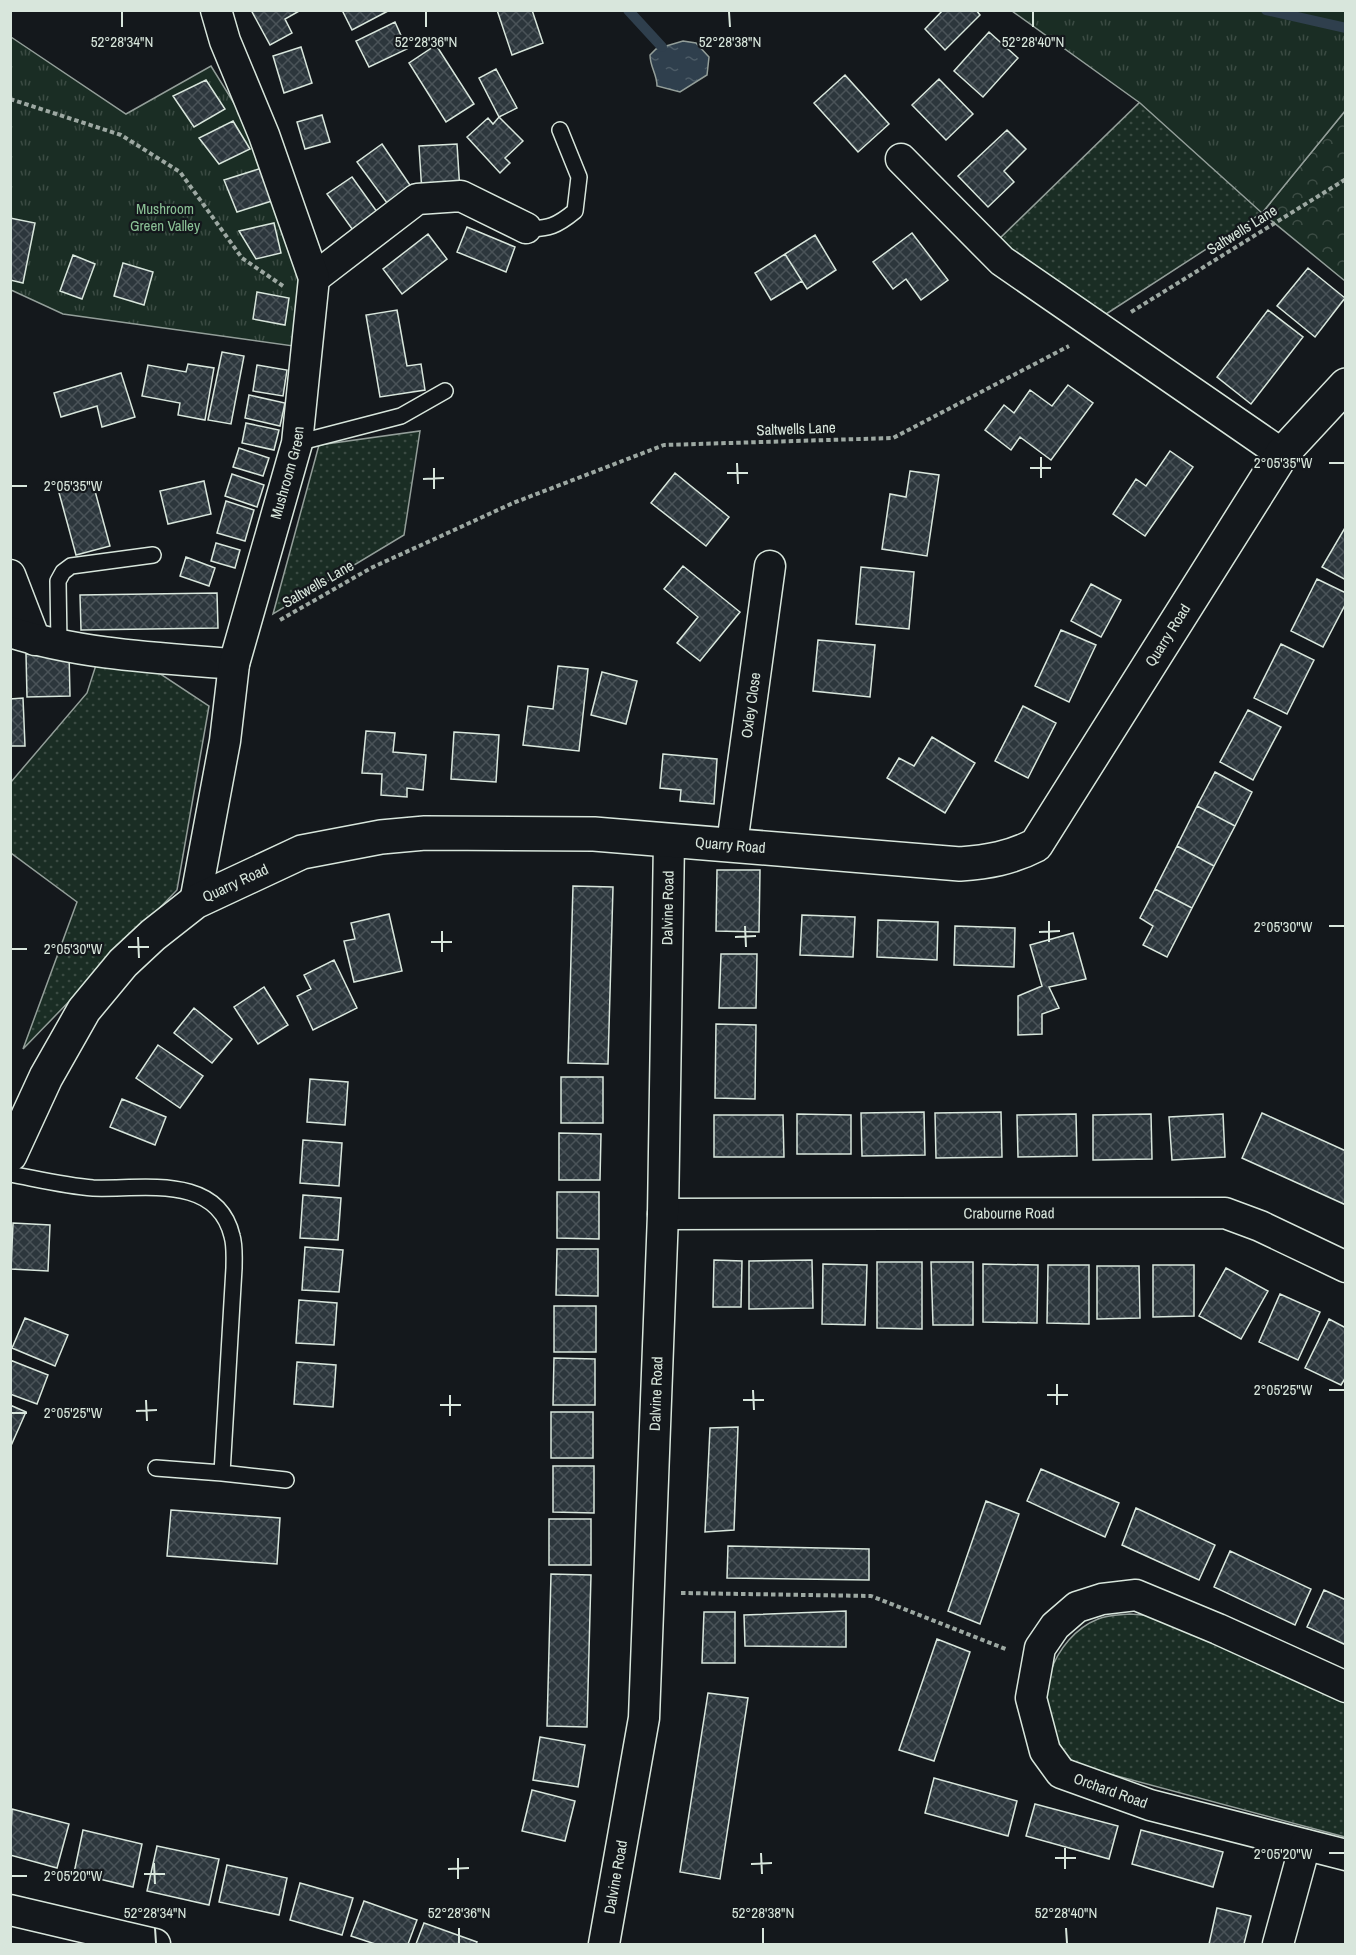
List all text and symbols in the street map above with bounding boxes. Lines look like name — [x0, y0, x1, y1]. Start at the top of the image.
text: 52°28'34"N — [91, 31, 153, 52]
text: 52°28'36"N — [395, 31, 457, 52]
text: 52°28'38"N — [699, 31, 761, 52]
text: 52°28'40"N — [1002, 31, 1064, 52]
park label: Mushroom Green Valley — [130, 198, 201, 236]
street label: Saltwells Lane — [1203, 200, 1281, 259]
street label: Saltwells Lane — [756, 417, 836, 440]
street label: Mushroom Green — [265, 425, 309, 522]
text: 2°05'35"W — [1254, 452, 1313, 473]
text: 2°05'35"W — [44, 475, 103, 496]
street label: Saltwells Lane — [278, 555, 357, 612]
street label: Quarry Road — [1140, 600, 1195, 671]
street label: Oxley Close — [736, 671, 765, 740]
street label: Quarry Road — [694, 831, 766, 858]
street label: Quarry Road — [199, 858, 272, 907]
street label: Dalvine Road — [656, 870, 679, 945]
text: 2°05'30"W — [1254, 916, 1313, 937]
text: 2°05'30"W — [44, 938, 103, 959]
street label: Crabourne Road — [963, 1202, 1055, 1223]
street label: Dalvine Road — [644, 1356, 668, 1431]
text: 2°05'25"W — [1254, 1379, 1313, 1400]
text: 2°05'25"W — [44, 1402, 103, 1423]
street label: Orchard Road — [1071, 1767, 1151, 1813]
street label: Dalvine Road — [599, 1838, 632, 1916]
text: 2°05'20"W — [1254, 1843, 1313, 1864]
text: 2°05'20"W — [44, 1865, 103, 1886]
text: 52°28'34"N — [124, 1902, 186, 1923]
text: 52°28'36"N — [428, 1902, 490, 1923]
text: 52°28'38"N — [732, 1902, 794, 1923]
text: 52°28'40"N — [1035, 1902, 1097, 1923]

